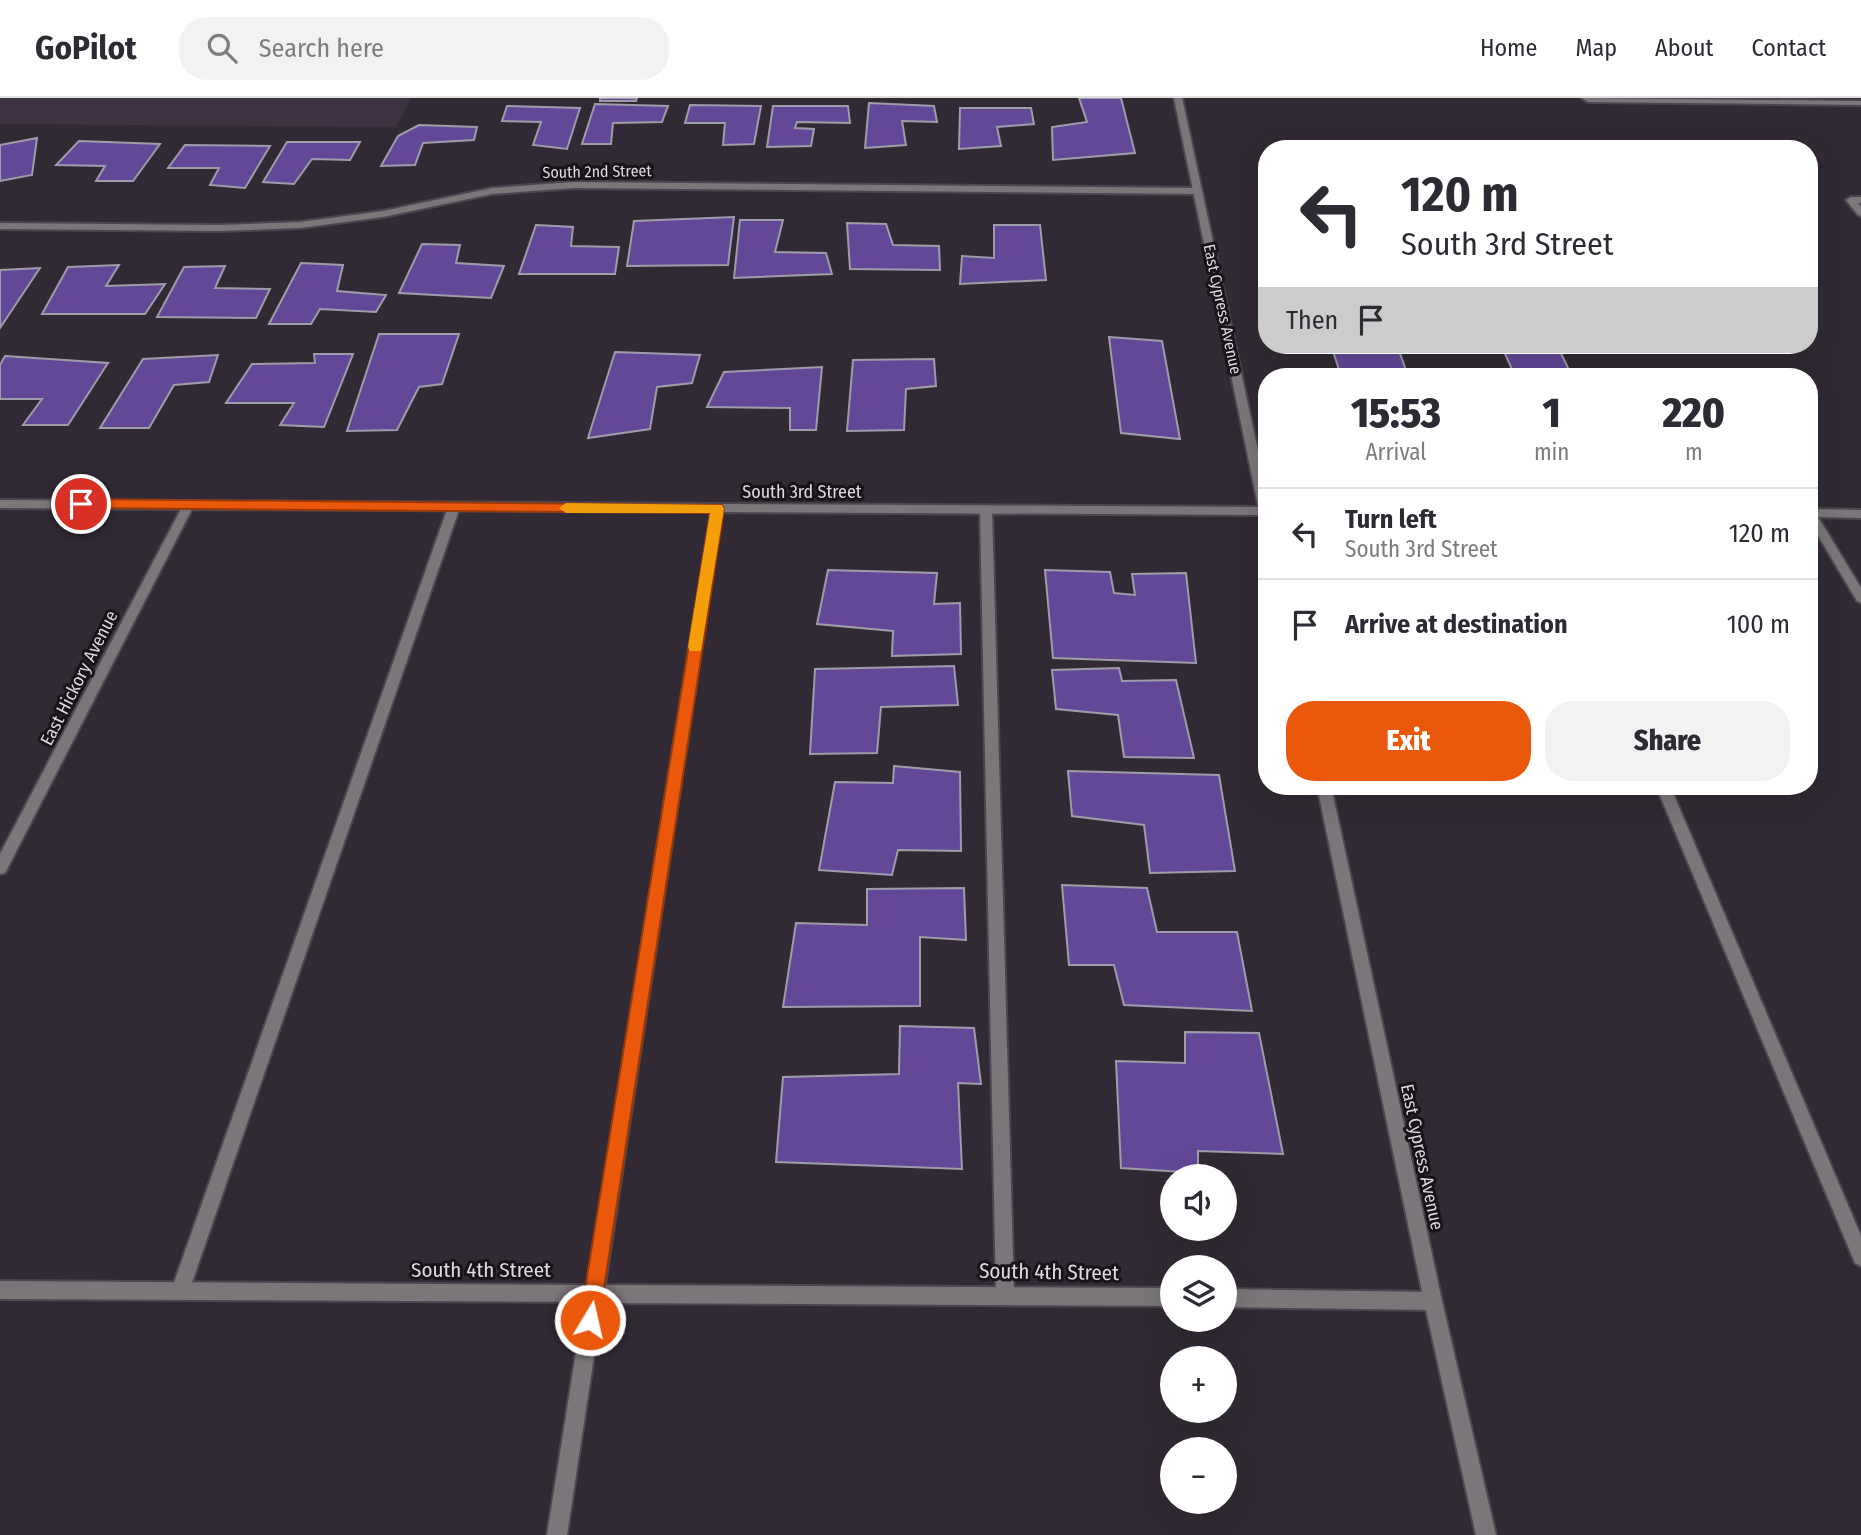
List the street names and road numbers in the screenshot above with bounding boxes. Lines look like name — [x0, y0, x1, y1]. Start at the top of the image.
street label: South 2nd Street — [542, 161, 653, 182]
street label: East Cypress Avenue — [1199, 242, 1246, 376]
street label: South 3rd Street — [742, 481, 862, 503]
street label: East Hickory Avenue — [36, 607, 122, 749]
street label: East Cypress Avenue — [1396, 1082, 1448, 1232]
street label: South 4th Street — [411, 1257, 551, 1283]
street label: South 4th Street — [979, 1258, 1119, 1286]

